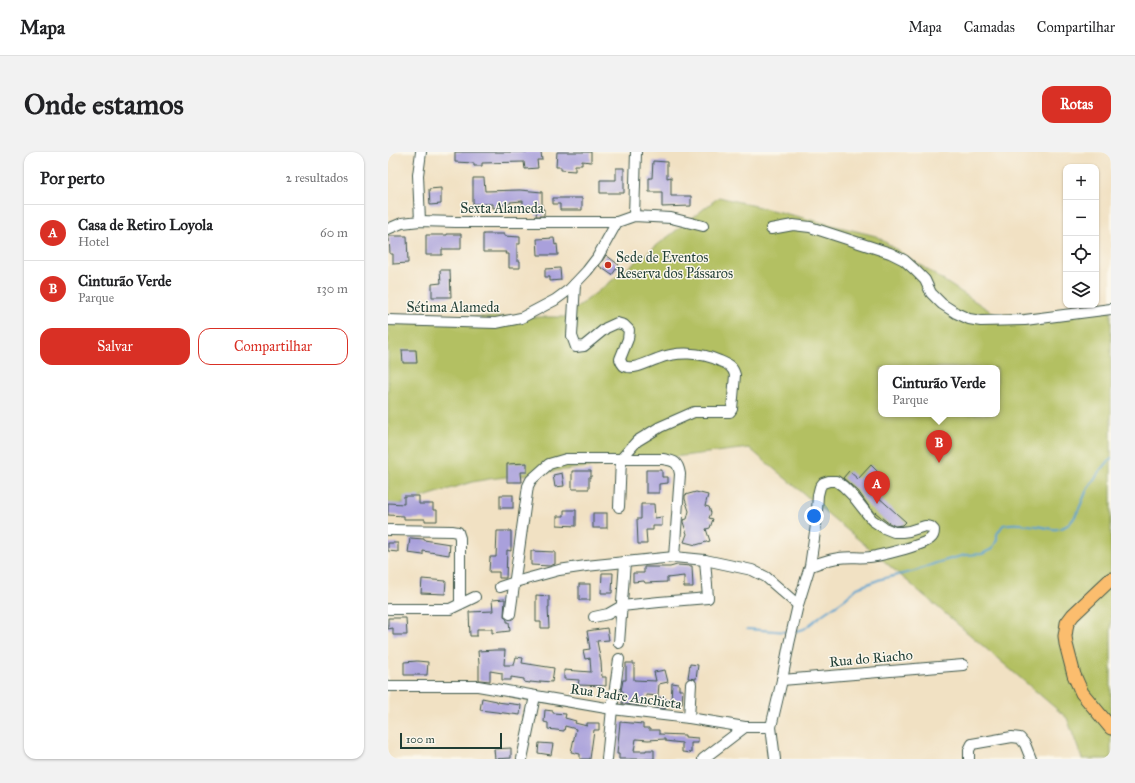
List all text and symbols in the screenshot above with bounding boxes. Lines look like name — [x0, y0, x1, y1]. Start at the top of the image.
text: Mapa — [20, 16, 65, 39]
text: Mapa — [908, 19, 942, 36]
text: Camadas — [964, 19, 1015, 36]
text: Compartilhar — [1037, 19, 1115, 36]
button: Rotas — [1042, 86, 1111, 123]
text: Onde estamos — [24, 87, 184, 122]
map controls — [1063, 164, 1099, 308]
button: + — [1063, 164, 1099, 200]
text: Por perto — [40, 168, 105, 189]
text: 2 resultados — [285, 170, 348, 186]
street label: Sexta Alameda — [460, 200, 544, 217]
button: − — [1063, 200, 1099, 236]
text: Casa de Retiro Loyola — [78, 216, 213, 234]
text: A — [49, 225, 57, 241]
text: 60 m — [320, 225, 348, 241]
text: Hotel — [78, 234, 109, 250]
button: locate — [1063, 236, 1099, 272]
place label: Sede de Eventos Reserva dos Pássaros — [616, 249, 733, 282]
marker: Sede de Eventos Reserva dos Pássaros — [603, 260, 613, 270]
text: Cinturão Verde — [78, 272, 172, 290]
button: layers — [1063, 272, 1099, 308]
text: B — [49, 281, 57, 297]
text: 130 m — [316, 281, 348, 297]
text: Parque — [78, 290, 114, 306]
street label: Sétima Alameda — [407, 299, 500, 316]
button: Salvar — [40, 328, 190, 365]
button: Compartilhar — [198, 328, 348, 365]
popup — [878, 365, 1000, 417]
text: Cinturão Verde — [892, 374, 986, 392]
text: Parque — [892, 392, 928, 408]
pin: B — [926, 430, 952, 463]
pin: A — [864, 471, 890, 504]
your location — [804, 506, 824, 526]
street label: Rua do Riacho — [829, 646, 913, 671]
street label: Rua Padre Anchieta — [569, 680, 683, 713]
scale bar — [400, 731, 502, 750]
text: 100 m — [406, 733, 435, 746]

